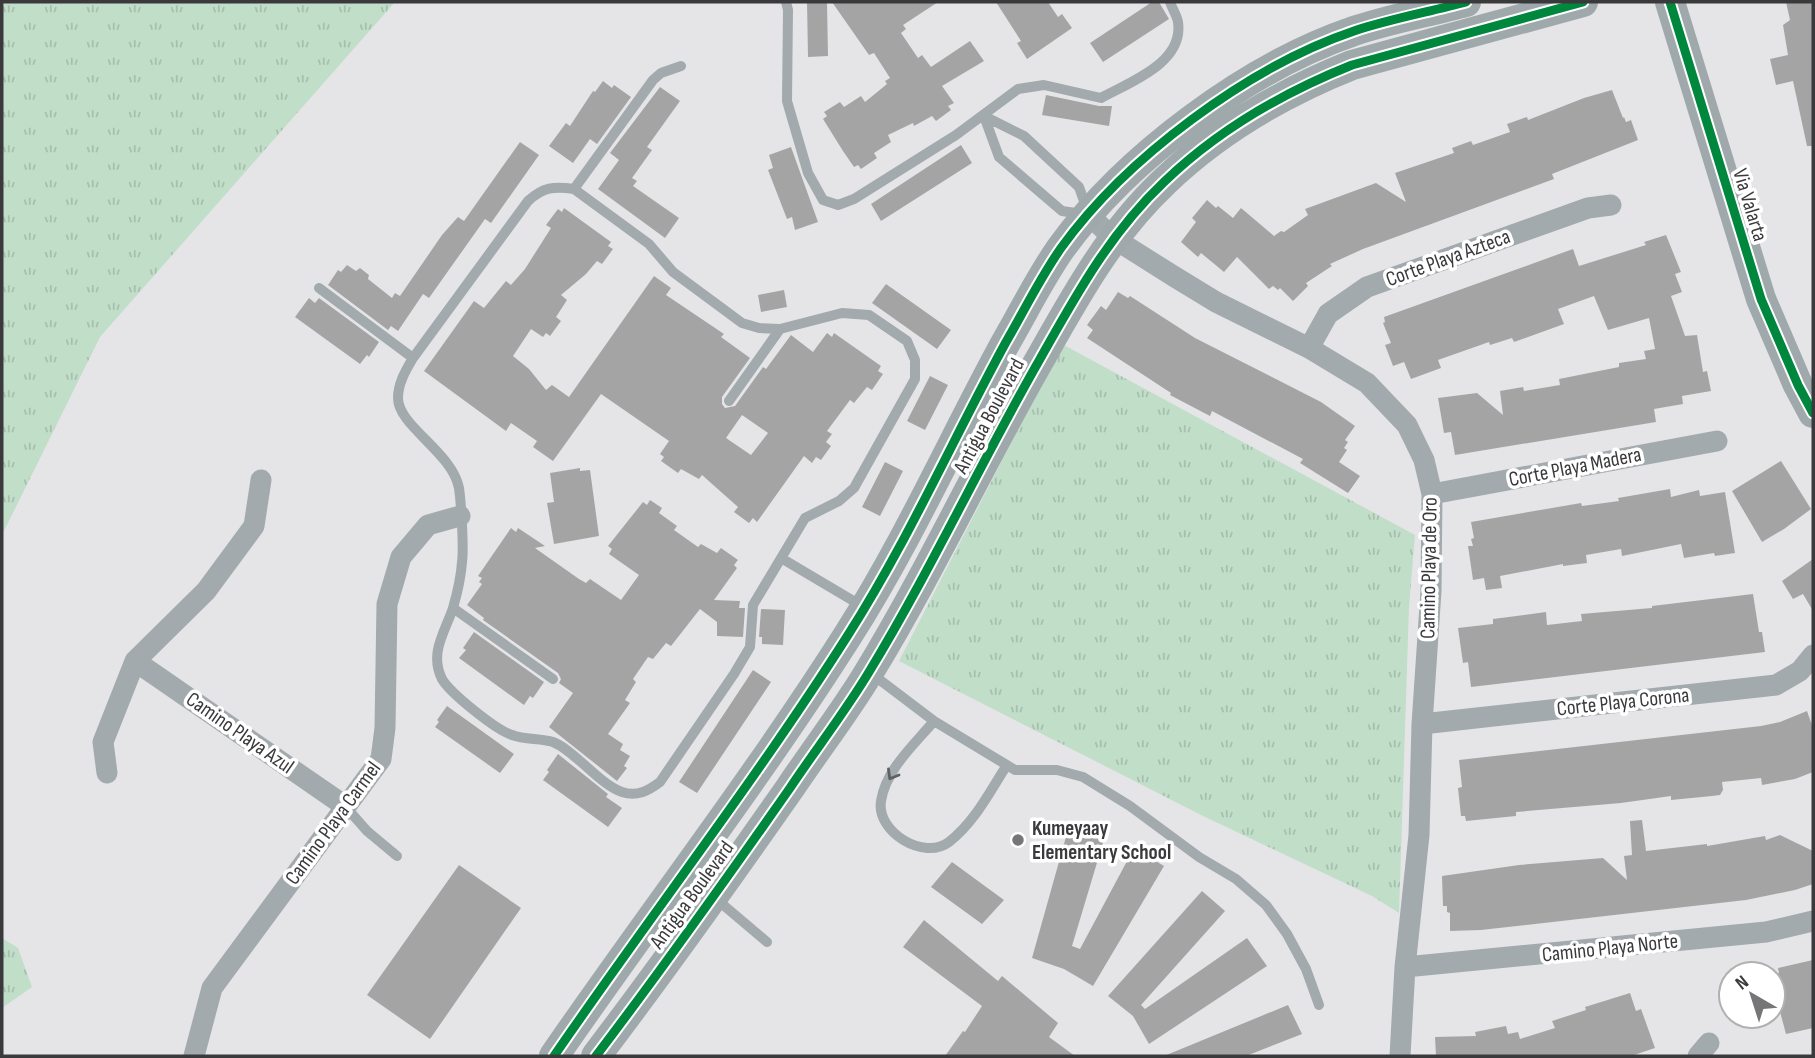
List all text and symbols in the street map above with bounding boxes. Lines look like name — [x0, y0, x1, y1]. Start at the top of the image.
street label: Via Valarta — [1727, 166, 1773, 244]
street label: Corte Playa Azteca — [1382, 224, 1514, 292]
street label: Antigua Boulevard — [948, 354, 1030, 479]
street label: Corte Playa Madera — [1507, 442, 1643, 492]
street label: Camino Playa de Oro — [1415, 497, 1443, 639]
street label: Corte Playa Corona — [1555, 683, 1691, 721]
street label: Camino Playa Azul — [181, 687, 299, 779]
street label: Camino Playa Carmel — [280, 757, 386, 889]
one-way arrow — [887, 767, 900, 780]
place label: Kumeyaay Elementary School — [1032, 816, 1171, 865]
marker: Kumeyaay Elementary School — [1010, 832, 1026, 848]
street label: Antigua Boulevard — [644, 836, 739, 954]
street label: Camino Playa Norte — [1541, 928, 1679, 968]
north arrow — [1717, 960, 1787, 1030]
text: N — [1731, 971, 1753, 995]

